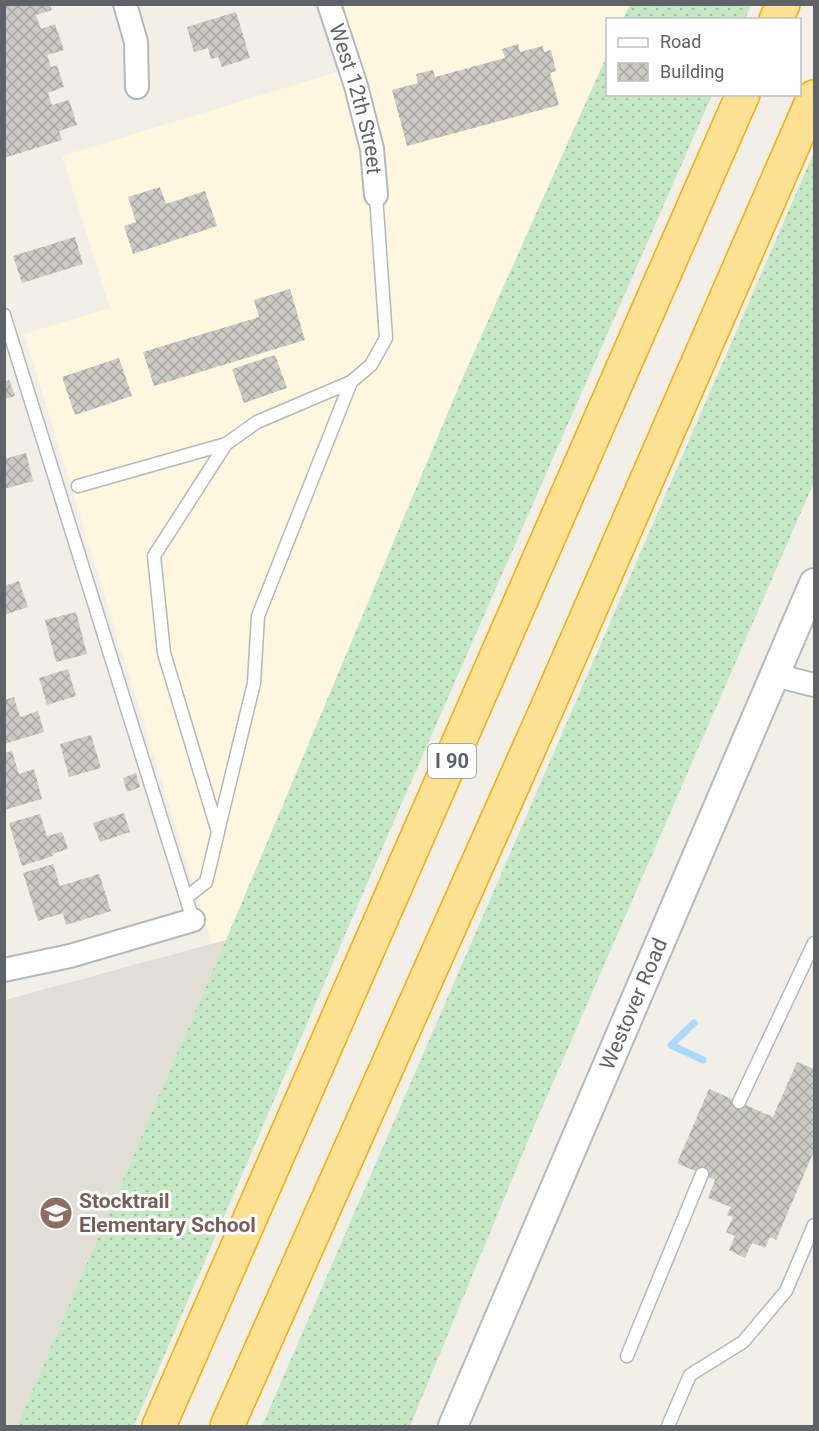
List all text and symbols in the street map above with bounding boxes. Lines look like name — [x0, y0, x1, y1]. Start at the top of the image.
legend — [606, 18, 801, 96]
street label: West 12th Street — [324, 21, 386, 175]
text: Road — [660, 31, 701, 52]
text: Building — [660, 61, 724, 82]
road number: I 90 — [428, 744, 476, 778]
street label: Westover Road — [595, 935, 672, 1073]
place label: Stocktrail Elementary School — [79, 1189, 256, 1237]
school or university icon: Stocktrail Elementary School — [38, 1195, 74, 1231]

